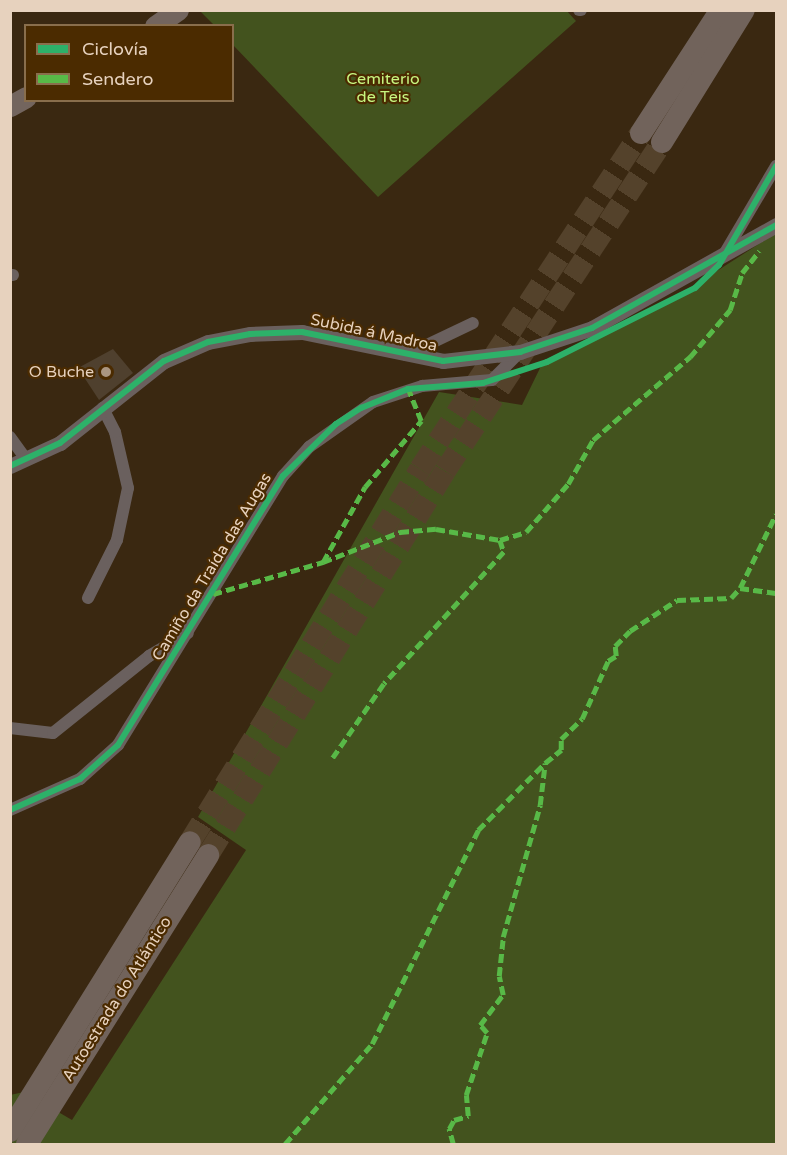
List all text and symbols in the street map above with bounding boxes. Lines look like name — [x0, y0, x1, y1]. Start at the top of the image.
legend — [24, 24, 234, 102]
text: Ciclovía — [82, 38, 148, 60]
text: Sendero — [82, 68, 153, 90]
park label: Cemiterio de Teis — [346, 69, 420, 107]
street label: Subida á Madroa — [309, 310, 439, 356]
place label: O Buche — [29, 362, 94, 382]
marker: O Buche — [99, 365, 113, 379]
street label: Camiño da Traída das Augas — [148, 470, 276, 664]
street label: Autoestrada do Atlántico — [58, 913, 176, 1085]

